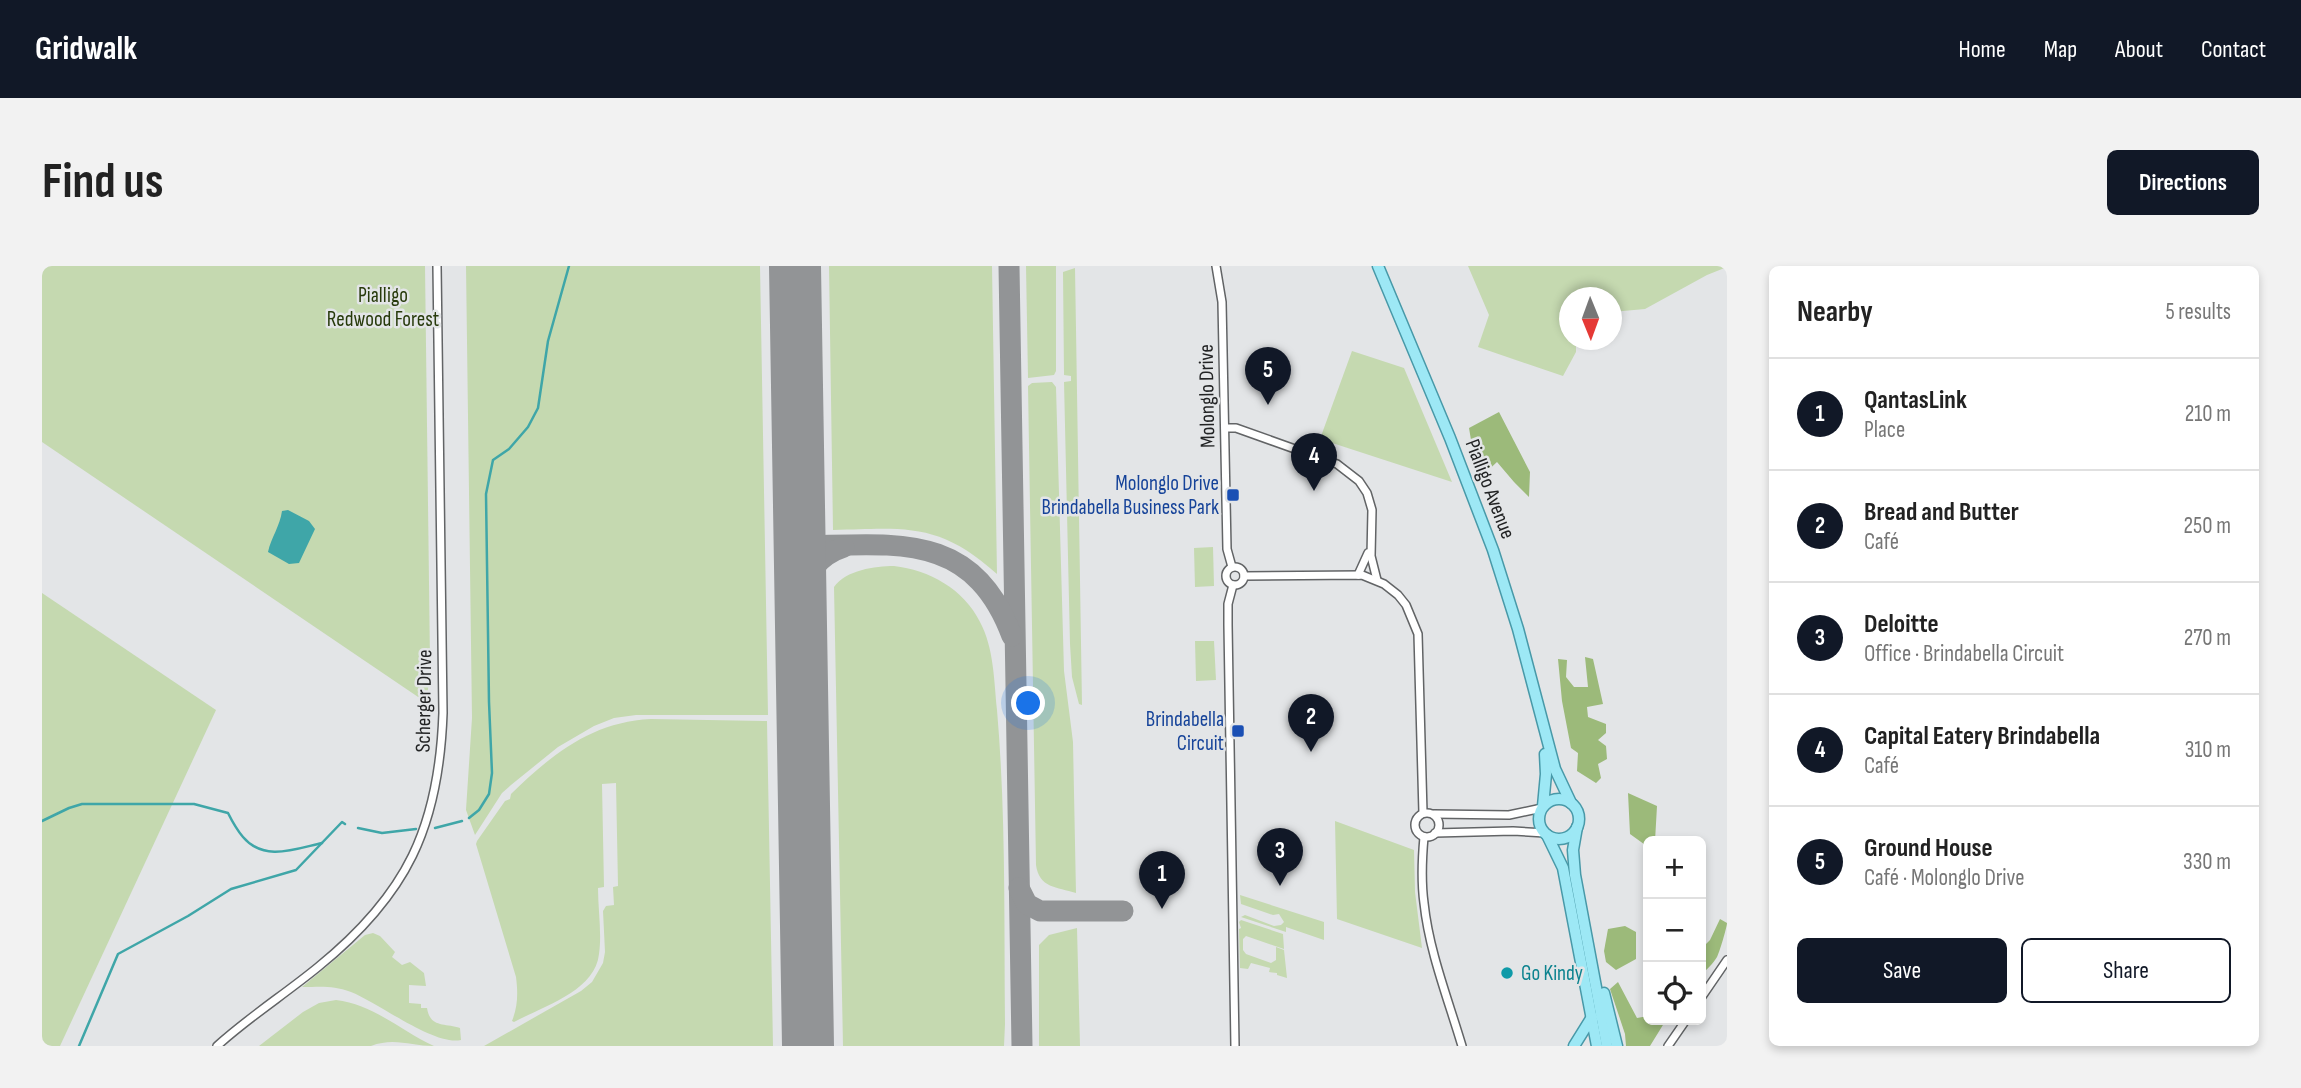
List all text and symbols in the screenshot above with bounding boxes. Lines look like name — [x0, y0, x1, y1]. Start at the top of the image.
text: Gridwalk — [35, 29, 137, 69]
text: Home — [1958, 35, 2006, 64]
text: Map — [2044, 35, 2077, 64]
text: About — [2115, 35, 2163, 64]
text: Contact — [2201, 35, 2266, 64]
button: Directions — [2107, 150, 2259, 215]
text: Find us — [42, 153, 164, 212]
park label: Pialligo Redwood Forest — [327, 283, 439, 332]
north arrow — [1559, 287, 1622, 350]
text: Nearby — [1797, 294, 1873, 330]
text: 5 results — [2165, 298, 2231, 326]
street label: Molonglo Drive — [1194, 344, 1220, 448]
pin: 5 — [1245, 347, 1291, 405]
text: QantasLink — [1864, 385, 1967, 416]
text: 1 — [1815, 400, 1825, 428]
text: 210 m — [2185, 400, 2231, 428]
text: Place — [1864, 416, 1905, 444]
pin: 4 — [1291, 433, 1337, 491]
street label: Pialligo Avenue — [1460, 436, 1520, 542]
place label: Molonglo Drive Brindabella Business Park — [1042, 471, 1219, 520]
marker: Molonglo Drive Brindabella Business Park — [1225, 487, 1241, 503]
text: Bread and Butter — [1864, 497, 2019, 528]
text: 2 — [1815, 512, 1825, 540]
text: 250 m — [2184, 512, 2231, 540]
text: Café — [1864, 528, 1899, 556]
text: Deloitte — [1864, 609, 1939, 640]
text: 3 — [1815, 624, 1825, 652]
text: 270 m — [2184, 624, 2231, 652]
text: Office · Brindabella Circuit — [1864, 640, 2064, 668]
street label: Scherger Drive — [411, 649, 437, 753]
your location — [1011, 686, 1045, 720]
pin: 2 — [1288, 694, 1334, 752]
place label: Brindabella Circuit — [1146, 707, 1224, 756]
text: Capital Eatery Brindabella — [1864, 721, 2100, 752]
marker: Brindabella Circuit — [1230, 723, 1246, 739]
text: 4 — [1815, 736, 1825, 764]
text: 310 m — [2185, 736, 2231, 764]
text: Café — [1864, 752, 1899, 780]
pin: 3 — [1257, 828, 1303, 886]
text: Ground House — [1864, 833, 1993, 864]
map controls — [1643, 836, 1706, 1025]
button: + — [1643, 836, 1706, 899]
text: 5 — [1815, 848, 1825, 876]
text: 330 m — [2183, 848, 2231, 876]
pin: 1 — [1139, 851, 1185, 909]
text: Café · Molonglo Drive — [1864, 864, 2025, 892]
button: − — [1643, 899, 1706, 962]
button: Save — [1797, 938, 2007, 1003]
button: Share — [2021, 938, 2231, 1003]
place label: Go Kindy — [1521, 961, 1583, 986]
button: locate — [1643, 962, 1706, 1025]
marker: Go Kindy — [1499, 965, 1515, 981]

